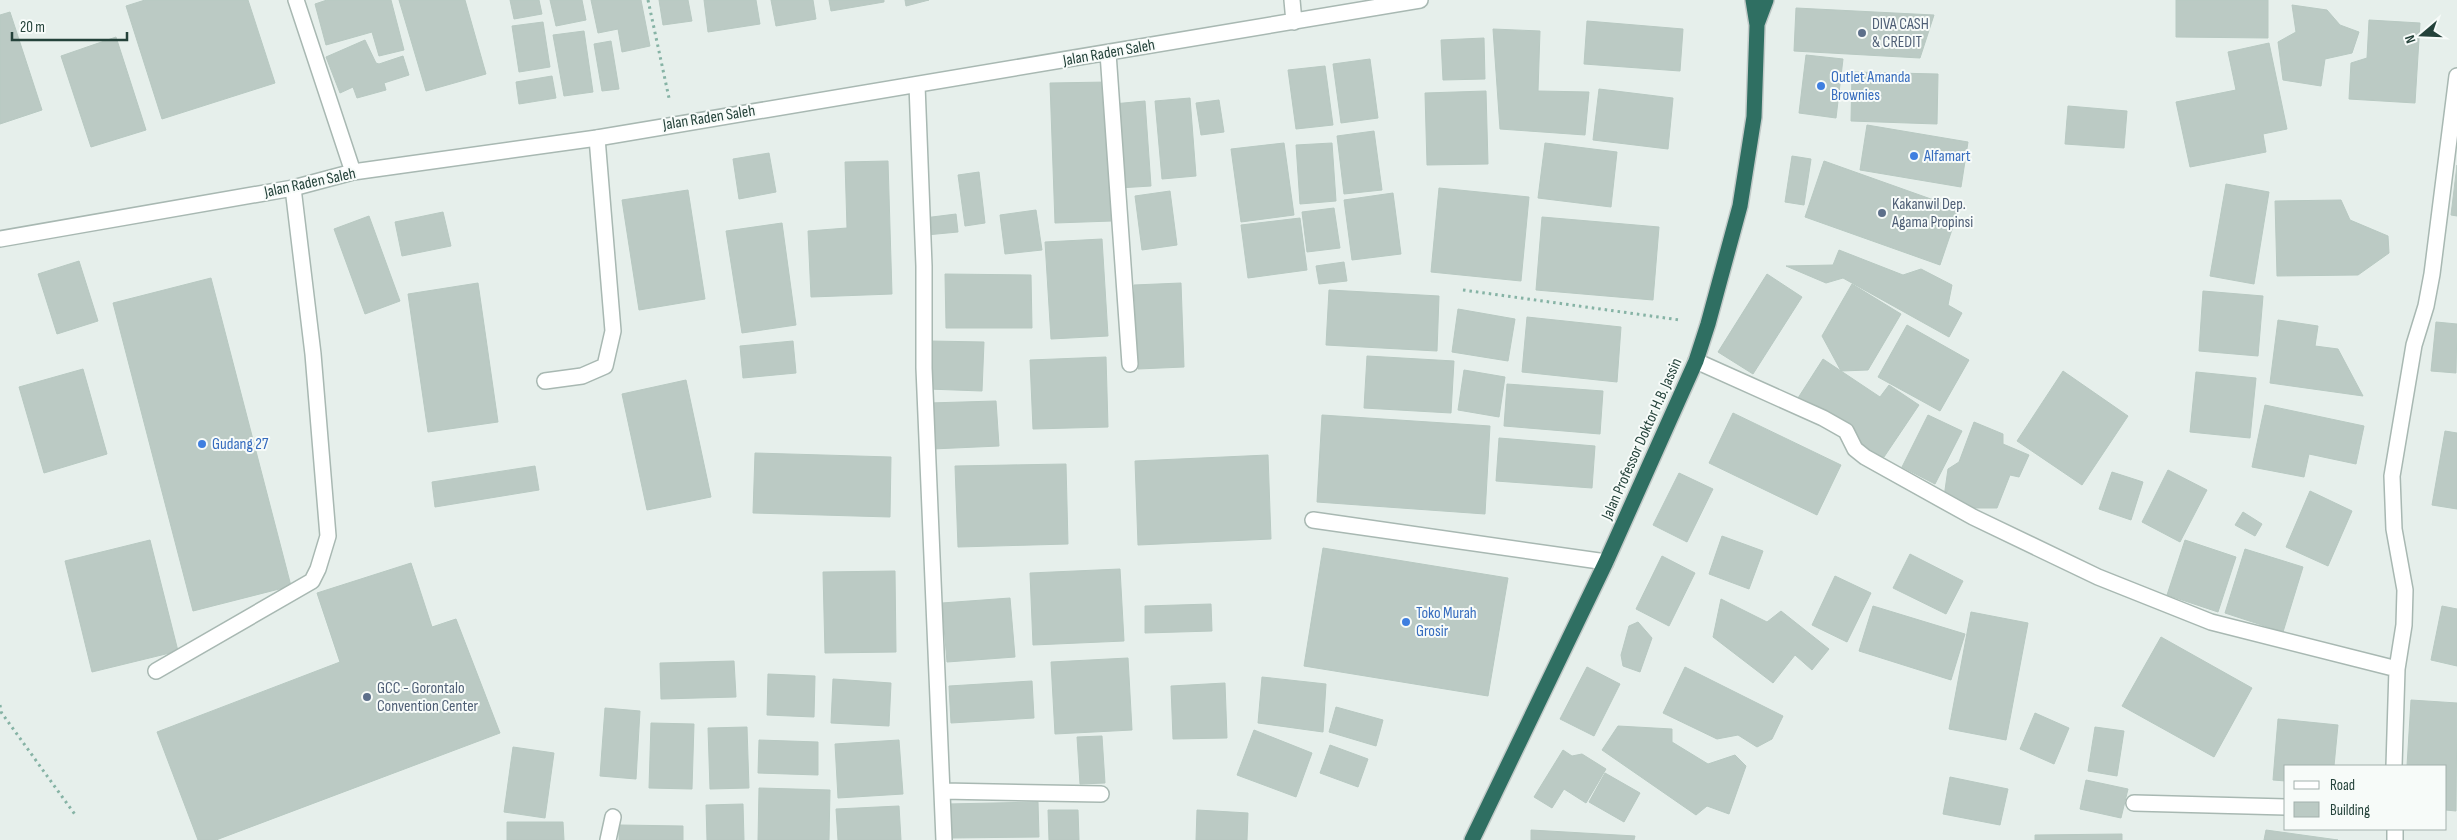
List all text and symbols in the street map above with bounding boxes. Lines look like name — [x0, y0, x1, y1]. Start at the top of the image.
scale bar — [12, 10, 128, 42]
north arrow — [2397, 10, 2447, 60]
place label: DIVA CASH & CREDIT — [1872, 15, 1929, 52]
text: 20 m — [20, 18, 45, 37]
marker: DIVA CASH & CREDIT — [1856, 27, 1868, 39]
text: N — [2401, 33, 2419, 45]
street label: Jalan Raden Saleh — [1061, 36, 1156, 71]
place label: Outlet Amanda Brownies — [1831, 68, 1911, 105]
marker: Outlet Amanda Brownies — [1815, 80, 1827, 92]
street label: Jalan Raden Saleh — [661, 101, 756, 135]
place label: Alfamart — [1923, 147, 1971, 166]
marker: Alfamart — [1908, 150, 1920, 162]
street label: Jalan Raden Saleh — [262, 164, 357, 202]
place label: Kakanwil Dep. Agama Propinsi — [1891, 195, 1973, 232]
marker: Kakanwil Dep. Agama Propinsi — [1876, 207, 1888, 219]
street label: Jalan Professor Doktor H.B. Jassin — [1597, 355, 1686, 524]
place label: Gudang 27 — [212, 435, 269, 454]
marker: Gudang 27 — [196, 438, 208, 450]
place label: Toko Murah Grosir — [1416, 604, 1477, 641]
marker: Toko Murah Grosir — [1400, 616, 1412, 628]
place label: GCC - Gorontalo Convention Center — [377, 679, 479, 716]
marker: GCC - Gorontalo Convention Center — [361, 691, 373, 703]
legend — [2284, 765, 2447, 830]
text: Road — [2330, 776, 2355, 795]
text: Building — [2330, 801, 2370, 820]

